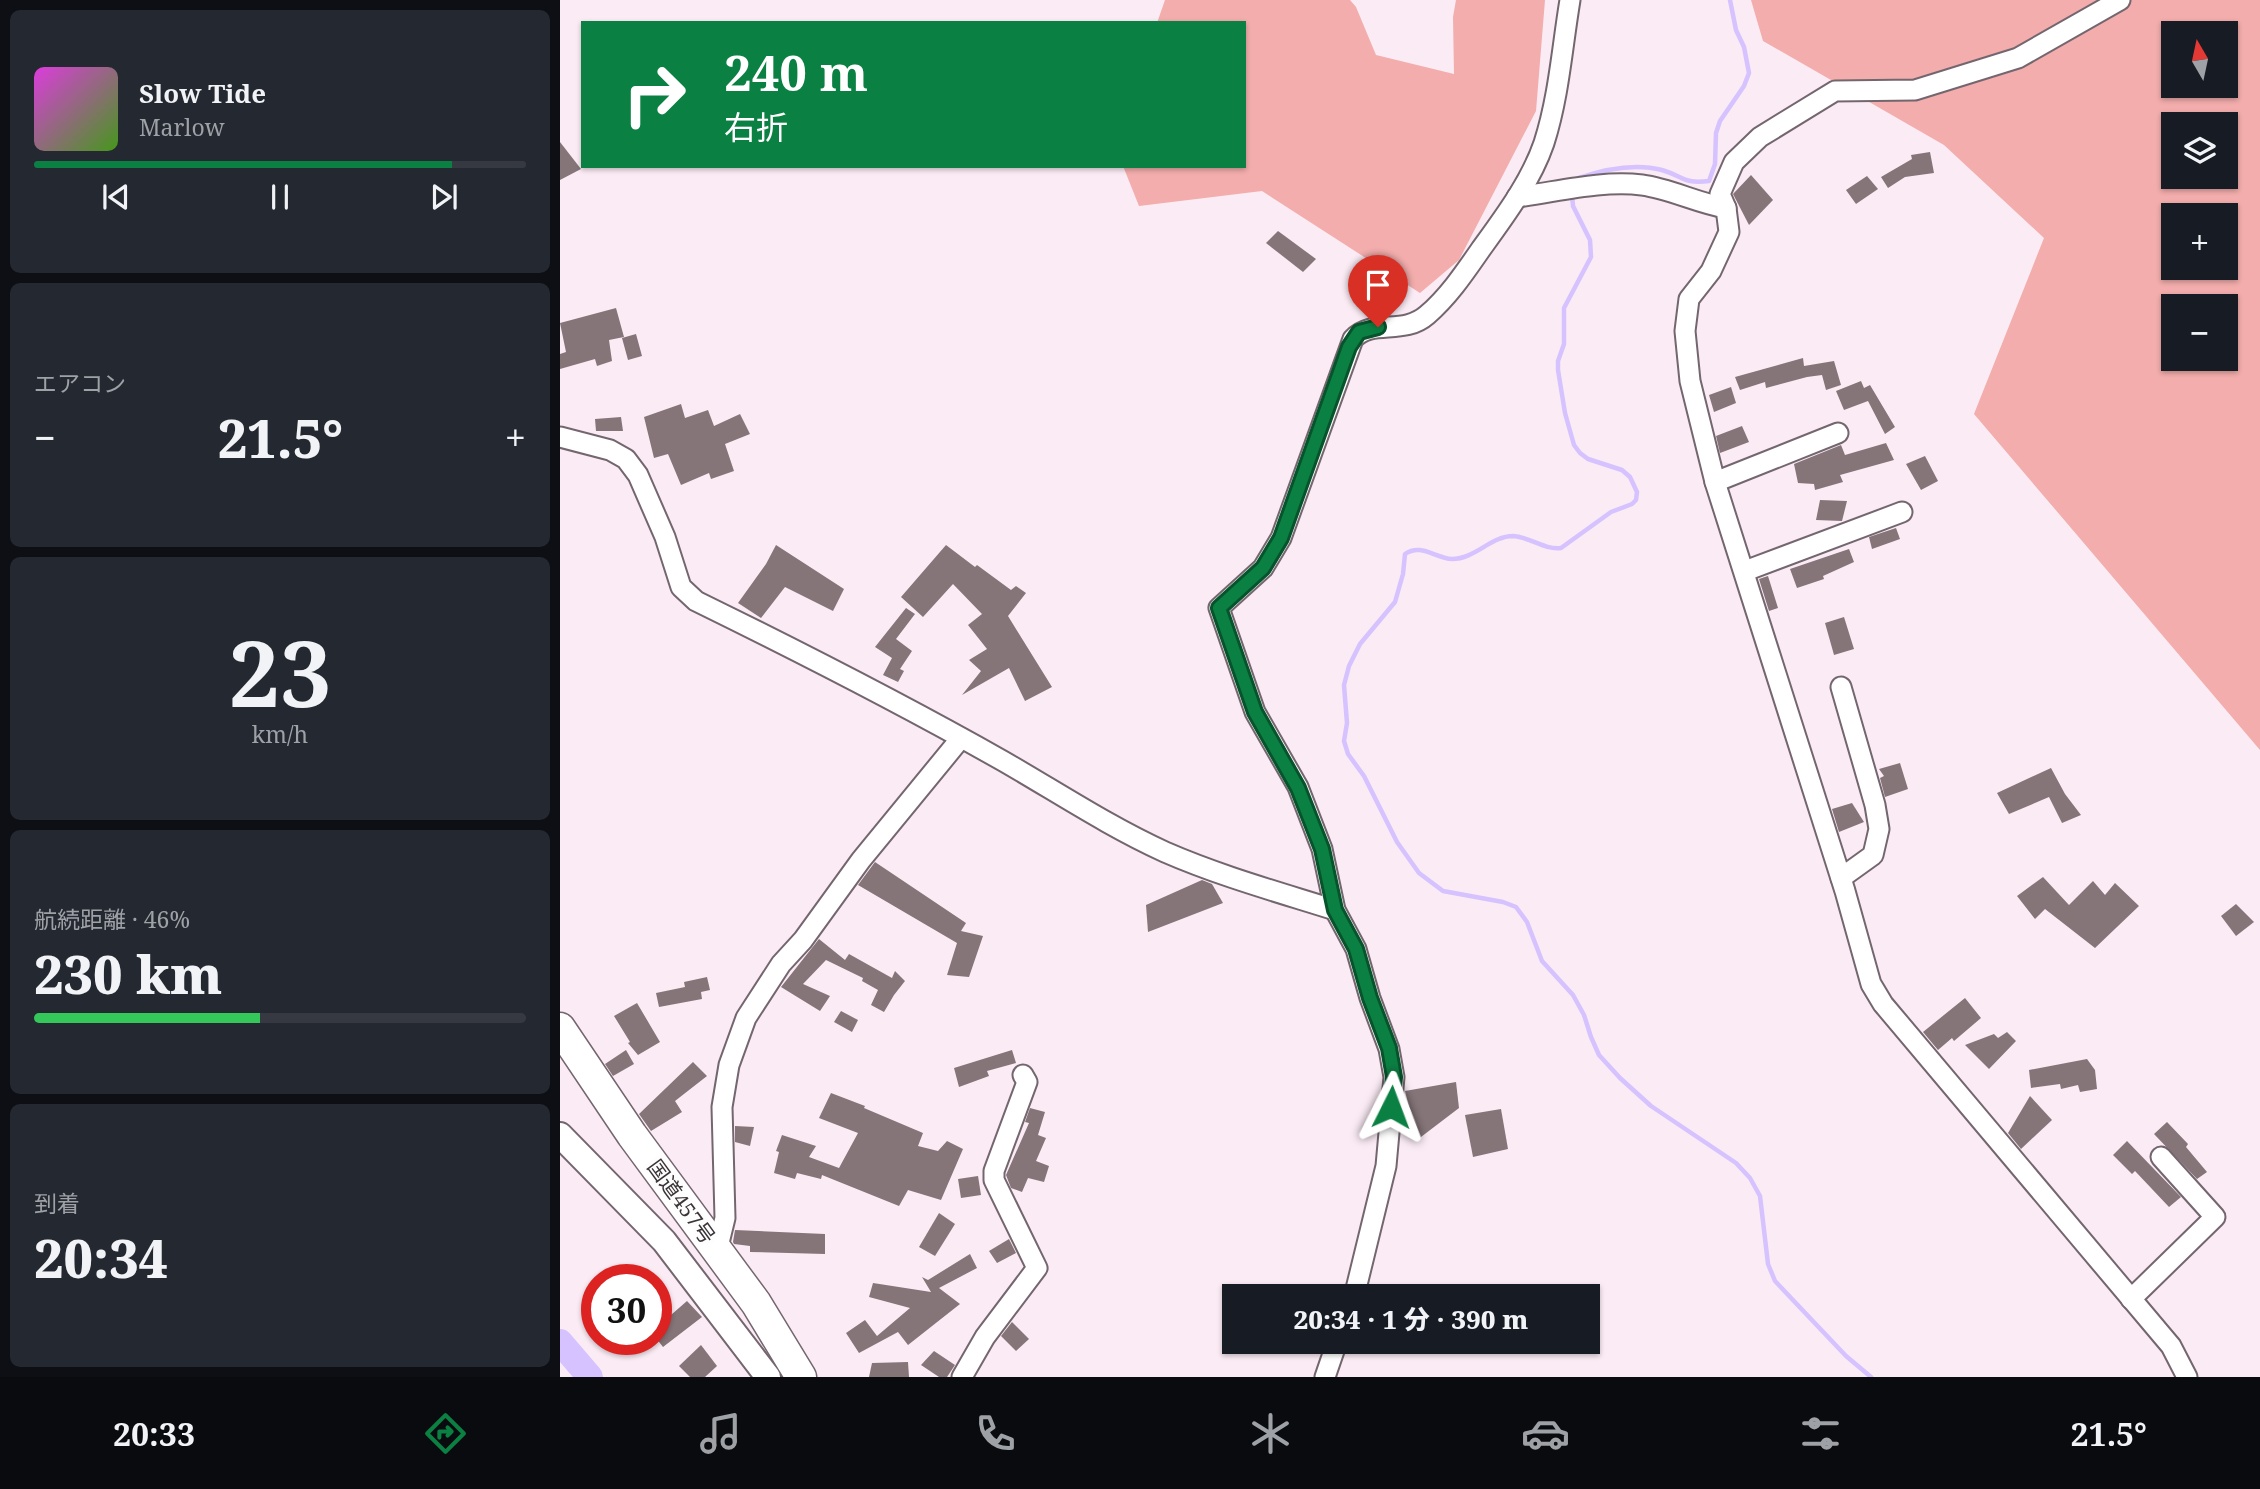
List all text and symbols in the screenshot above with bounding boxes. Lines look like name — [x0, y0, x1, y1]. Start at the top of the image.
north arrow — [2161, 21, 2238, 98]
map controls — [2161, 21, 2238, 371]
text: 240 m — [724, 39, 868, 105]
icon: right — [609, 49, 700, 140]
text: Slow Tide — [139, 75, 266, 111]
text: 右折 — [724, 105, 788, 148]
text: Marlow — [139, 111, 225, 143]
button: layers — [2161, 112, 2238, 189]
icon: previous — [97, 178, 135, 216]
icon: pause — [261, 178, 299, 216]
icon: next — [425, 178, 463, 216]
button: + — [2161, 203, 2238, 280]
pin — [1348, 255, 1408, 327]
icon: arrive — [1359, 266, 1397, 304]
button: − — [2161, 294, 2238, 371]
text: エアコン — [34, 367, 126, 399]
text: 21.5° — [218, 402, 343, 473]
text: − — [34, 411, 56, 463]
text: + — [505, 411, 526, 463]
text: 23 — [229, 610, 331, 734]
text: km/h — [252, 718, 308, 750]
text: 航続距離 · 46% — [34, 903, 190, 935]
text: 230 km — [34, 938, 222, 1009]
position arrow — [1354, 1070, 1428, 1144]
street label: 国道457号 — [642, 1153, 722, 1249]
text: 到着 — [34, 1187, 80, 1219]
text: 20:34 — [34, 1222, 168, 1293]
speed limit sign: 30 — [581, 1264, 672, 1355]
text: 20:34 · 1 分 · 390 m — [1294, 1301, 1528, 1337]
icon: directions — [421, 1409, 470, 1458]
icon: music — [696, 1409, 745, 1458]
icon: phone — [971, 1409, 1020, 1458]
icon: climate — [1246, 1409, 1295, 1458]
icon: car — [1521, 1409, 1570, 1458]
icon: filters — [1796, 1409, 1845, 1458]
text: 20:33 — [113, 1412, 195, 1455]
text: 21.5° — [2070, 1412, 2147, 1455]

